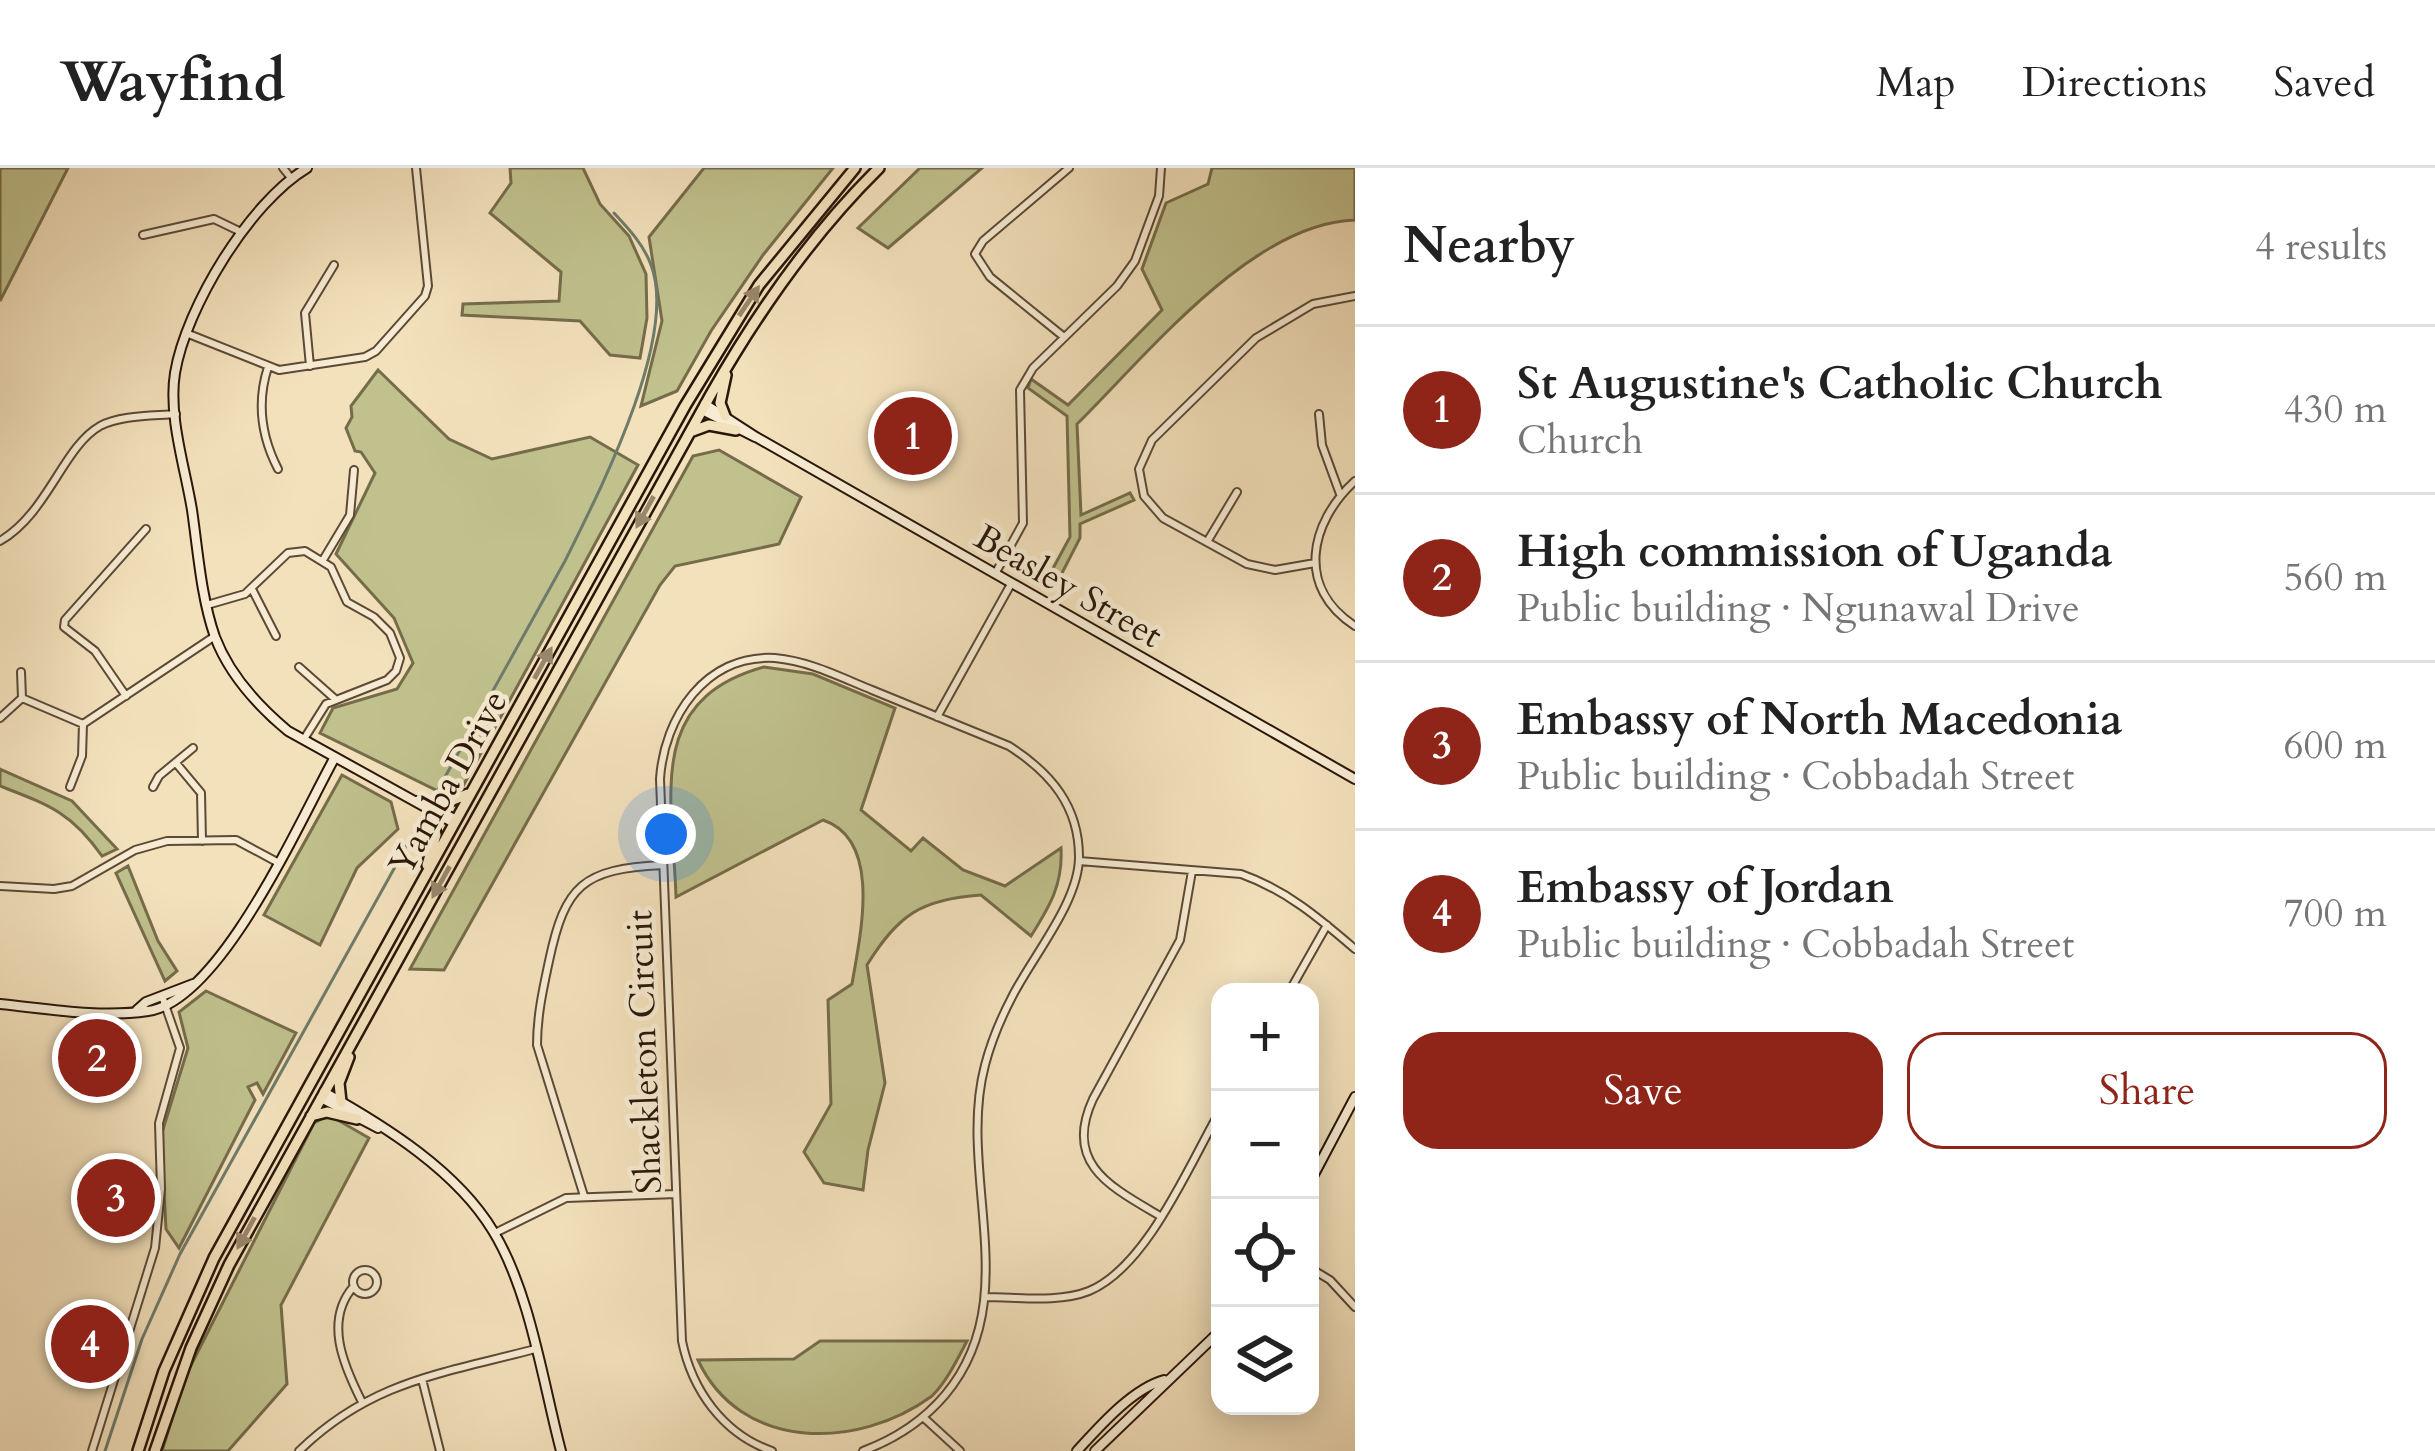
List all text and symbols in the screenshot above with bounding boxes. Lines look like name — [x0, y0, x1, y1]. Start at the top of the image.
text: Wayfind — [60, 44, 286, 121]
text: Map — [1876, 54, 1956, 111]
text: Directions — [2022, 54, 2207, 111]
text: Saved — [2273, 54, 2375, 111]
text: Nearby — [1403, 211, 1575, 281]
text: 4 results — [2255, 220, 2387, 273]
one-way arrow — [737, 284, 759, 317]
text: St Augustine's Catholic Church — [1517, 353, 2163, 414]
text: 1 — [1432, 383, 1452, 436]
text: 430 m — [2284, 383, 2387, 436]
pin: 1 — [874, 391, 952, 481]
text: Church — [1517, 414, 1643, 467]
one-way arrow — [635, 495, 656, 530]
street label: Beasley Street — [965, 513, 1171, 660]
text: High commission of Uganda — [1517, 521, 2113, 582]
text: 2 — [1432, 551, 1452, 604]
text: 560 m — [2284, 551, 2387, 604]
text: Public building · Ngunawal Drive — [1517, 582, 2080, 635]
one-way arrow — [532, 646, 553, 681]
street label: Yamba Drive — [377, 681, 519, 884]
text: Embassy of North Macedonia — [1517, 689, 2123, 750]
text: 3 — [1432, 719, 1452, 772]
text: 600 m — [2284, 719, 2387, 772]
text: Public building · Cobbadah Street — [1517, 750, 2074, 803]
your location — [636, 804, 696, 864]
text: Embassy of Jordan — [1517, 857, 1894, 918]
one-way arrow — [431, 865, 452, 899]
text: 4 — [1432, 887, 1452, 940]
text: 700 m — [2284, 887, 2387, 940]
street label: Shackleton Circuit — [615, 909, 674, 1195]
text: Public building · Cobbadah Street — [1517, 918, 2074, 971]
map controls — [1211, 983, 1319, 1415]
button: + — [1211, 983, 1319, 1091]
pin: 2 — [58, 1013, 136, 1103]
button: Save — [1403, 1032, 1883, 1149]
button: Share — [1907, 1032, 2387, 1149]
button: − — [1211, 1091, 1319, 1199]
pin: 3 — [77, 1153, 155, 1243]
button: locate — [1211, 1199, 1319, 1307]
one-way arrow — [236, 1216, 257, 1251]
pin: 4 — [51, 1299, 129, 1389]
button: layers — [1211, 1307, 1319, 1415]

